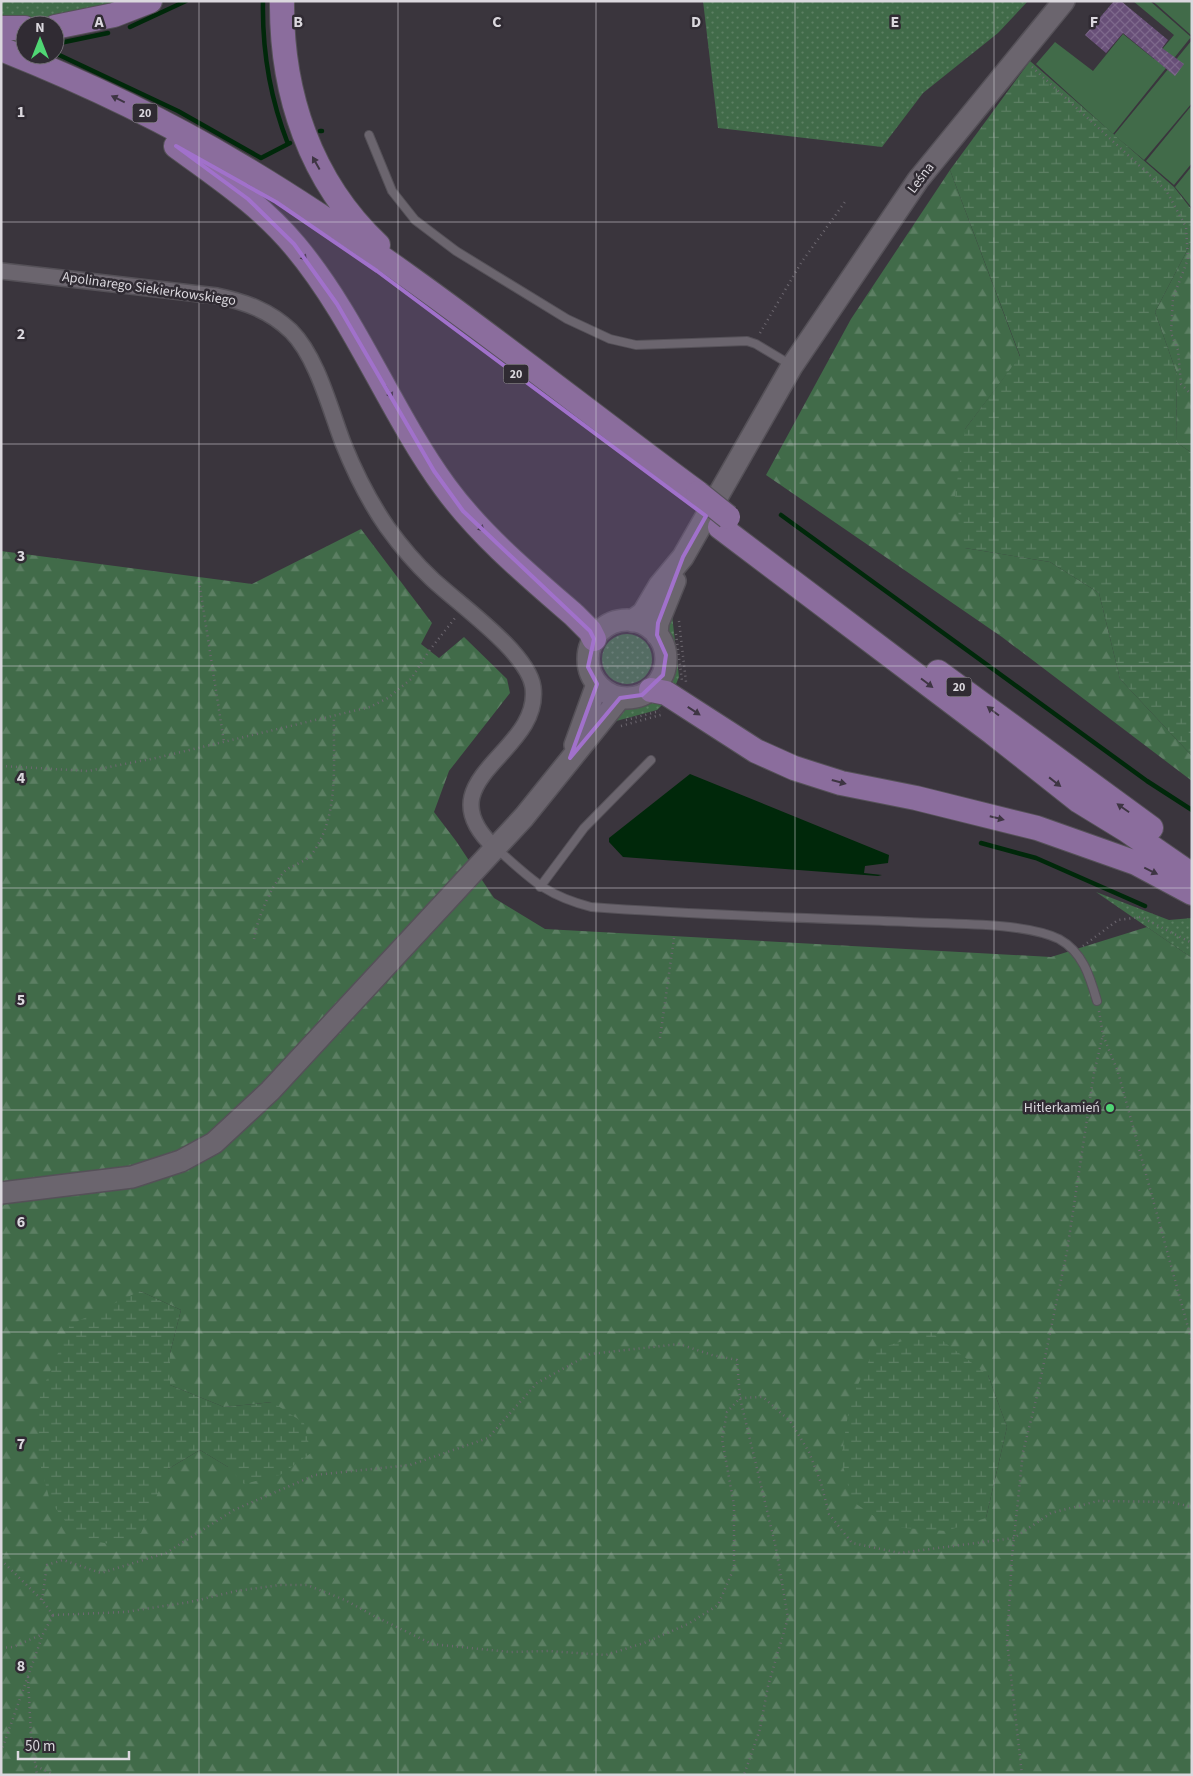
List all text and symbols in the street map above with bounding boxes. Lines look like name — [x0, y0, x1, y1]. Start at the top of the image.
text: A — [93, 11, 104, 33]
text: B — [293, 11, 303, 33]
text: C — [492, 11, 502, 33]
text: D — [691, 11, 701, 33]
text: E — [891, 11, 899, 33]
text: F — [1090, 11, 1098, 33]
north arrow — [15, 15, 65, 65]
text: N — [35, 18, 45, 38]
one-way arrow — [111, 95, 125, 103]
text: 1 — [17, 101, 25, 123]
road number: 20 — [132, 104, 158, 122]
one-way arrow — [312, 156, 320, 170]
street label: Leśna — [903, 158, 939, 198]
one-way arrow — [297, 248, 308, 261]
street label: Apolinarego Siekierkowskiego — [61, 267, 237, 311]
text: 2 — [17, 323, 25, 345]
road number: 20 — [504, 364, 528, 384]
one-way arrow — [384, 386, 393, 399]
one-way arrow — [473, 520, 485, 532]
text: 3 — [17, 545, 25, 567]
one-way arrow — [920, 678, 933, 689]
road number: 20 — [946, 678, 972, 696]
one-way arrow — [687, 706, 700, 716]
one-way arrow — [987, 706, 1000, 717]
text: 4 — [17, 767, 26, 789]
one-way arrow — [1049, 777, 1062, 788]
one-way arrow — [831, 778, 846, 786]
one-way arrow — [1116, 803, 1130, 813]
one-way arrow — [990, 814, 1005, 822]
one-way arrow — [1143, 866, 1158, 875]
text: 5 — [17, 989, 25, 1011]
place label: Hitlerkamień — [1024, 1098, 1100, 1118]
marker: Hitlerkamień — [1104, 1102, 1116, 1114]
text: 6 — [17, 1211, 25, 1233]
text: 7 — [17, 1433, 25, 1455]
text: 8 — [17, 1655, 25, 1677]
scale bar — [18, 1728, 129, 1760]
text: 50 m — [25, 1736, 55, 1757]

